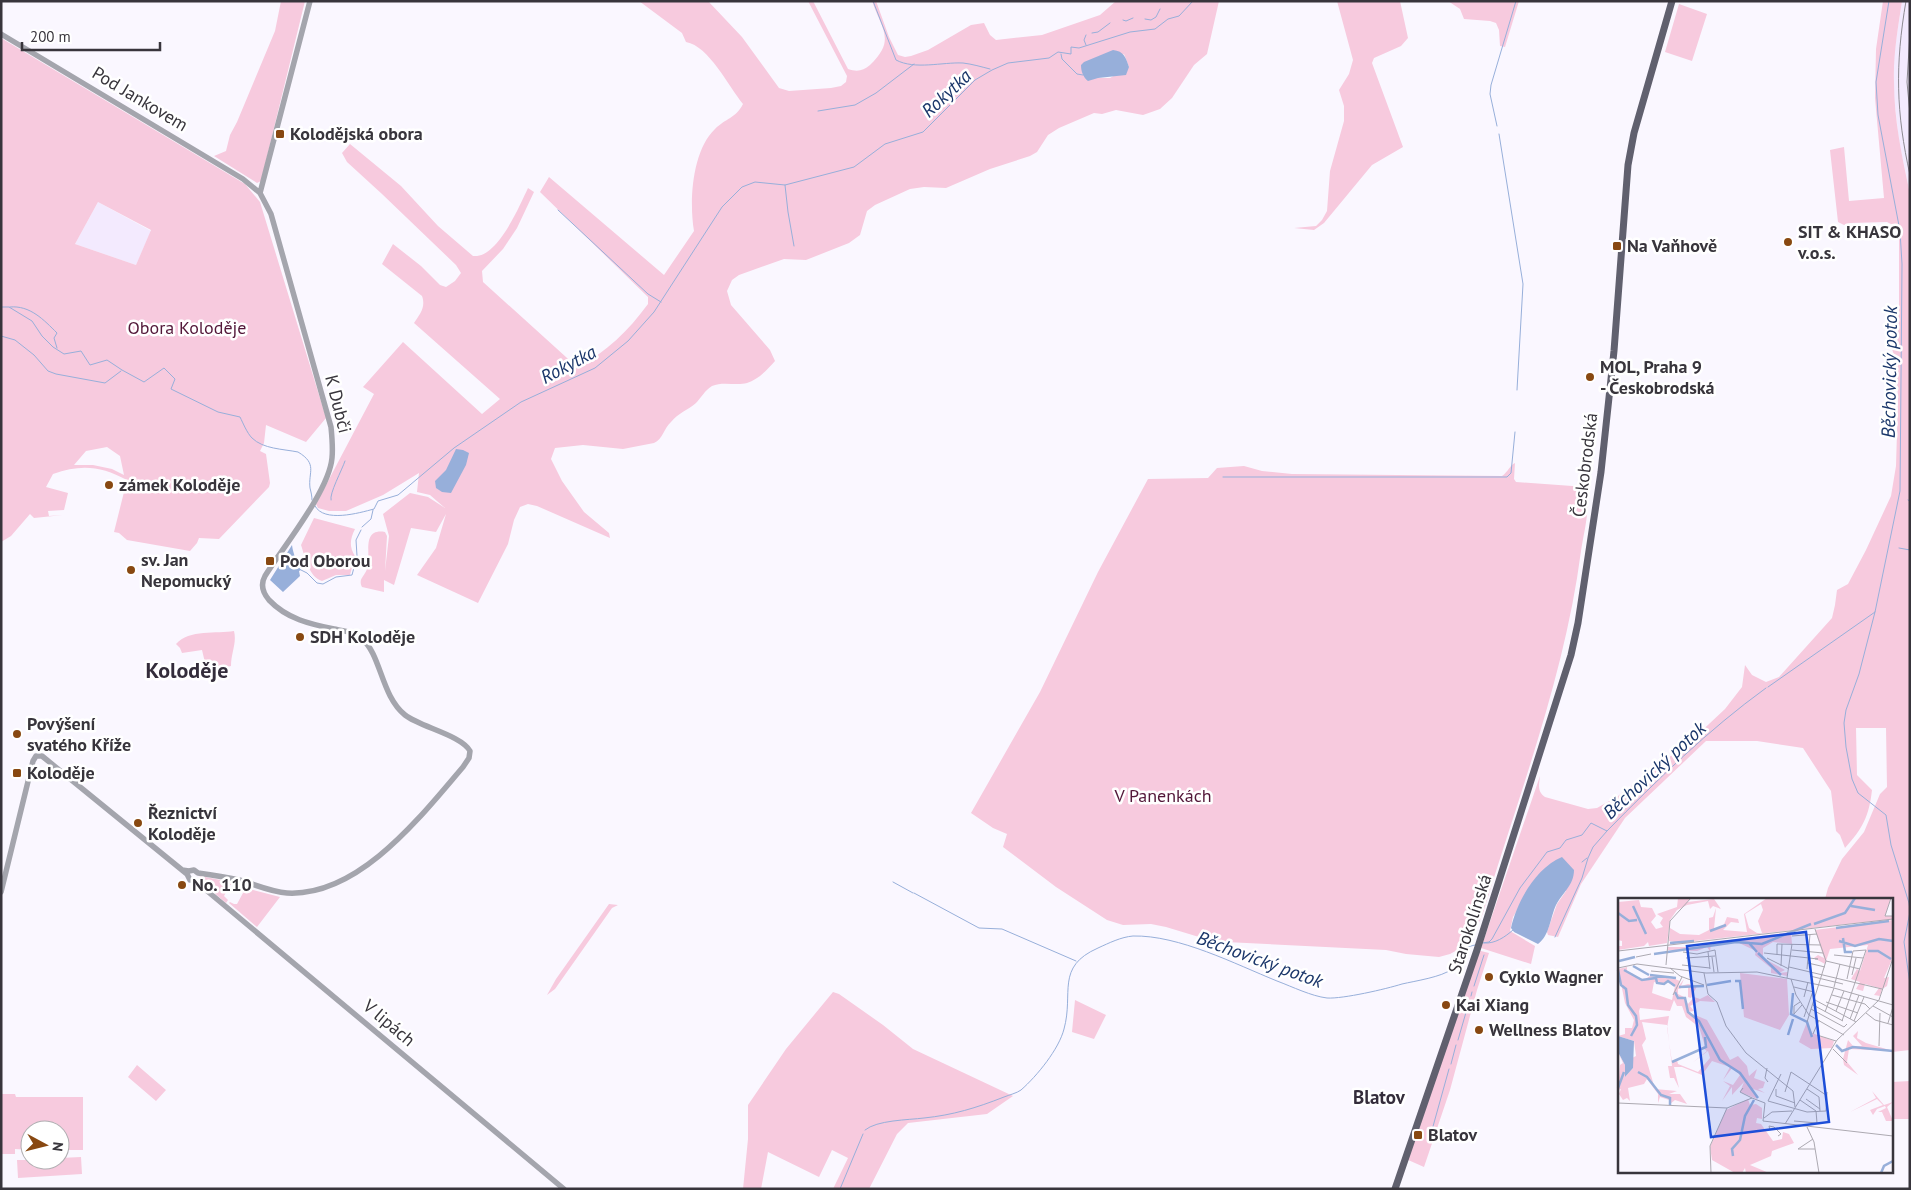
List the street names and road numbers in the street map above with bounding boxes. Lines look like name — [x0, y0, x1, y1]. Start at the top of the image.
street label: Pod Jankovem — [88, 61, 192, 136]
street label: K Dubči — [320, 372, 357, 435]
street label: Českobrodská — [1567, 412, 1602, 518]
street label: Starokolínská — [1443, 871, 1496, 977]
street label: V lipách — [358, 993, 420, 1051]

